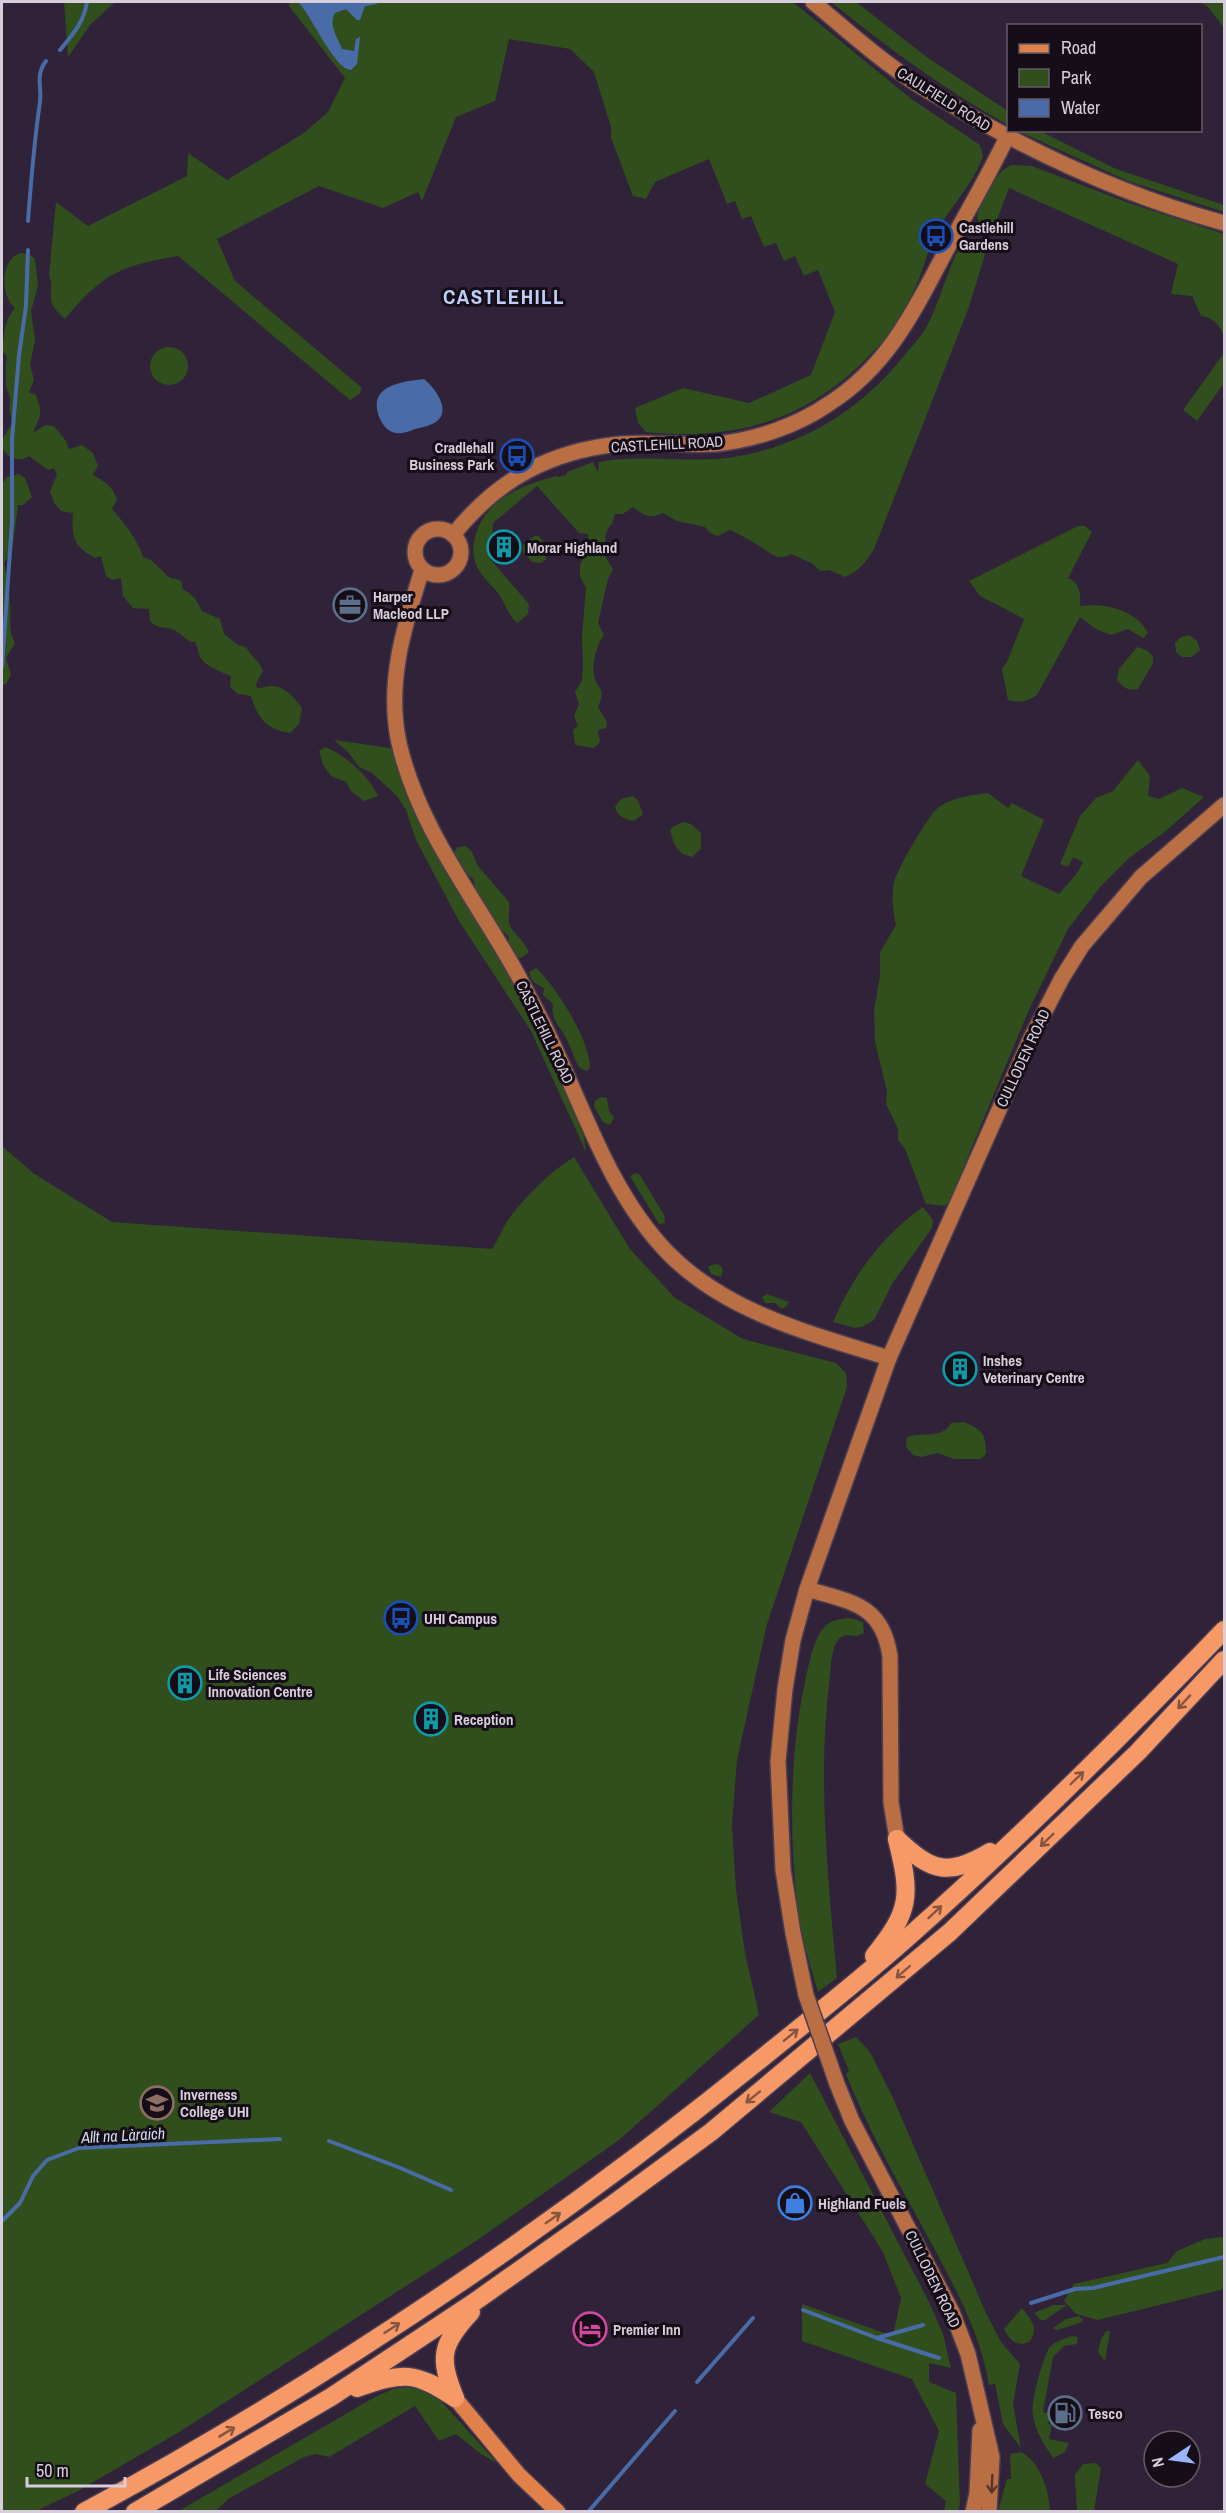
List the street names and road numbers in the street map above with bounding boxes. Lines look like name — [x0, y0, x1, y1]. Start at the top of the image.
street label: CAULFIELD ROAD — [893, 62, 995, 136]
street label: CASTLEHILL ROAD — [610, 431, 724, 457]
street label: CASTLEHILL ROAD — [511, 977, 579, 1087]
street label: CULLODEN ROAD — [991, 1005, 1055, 1110]
street label: CULLODEN ROAD — [900, 2227, 966, 2331]

